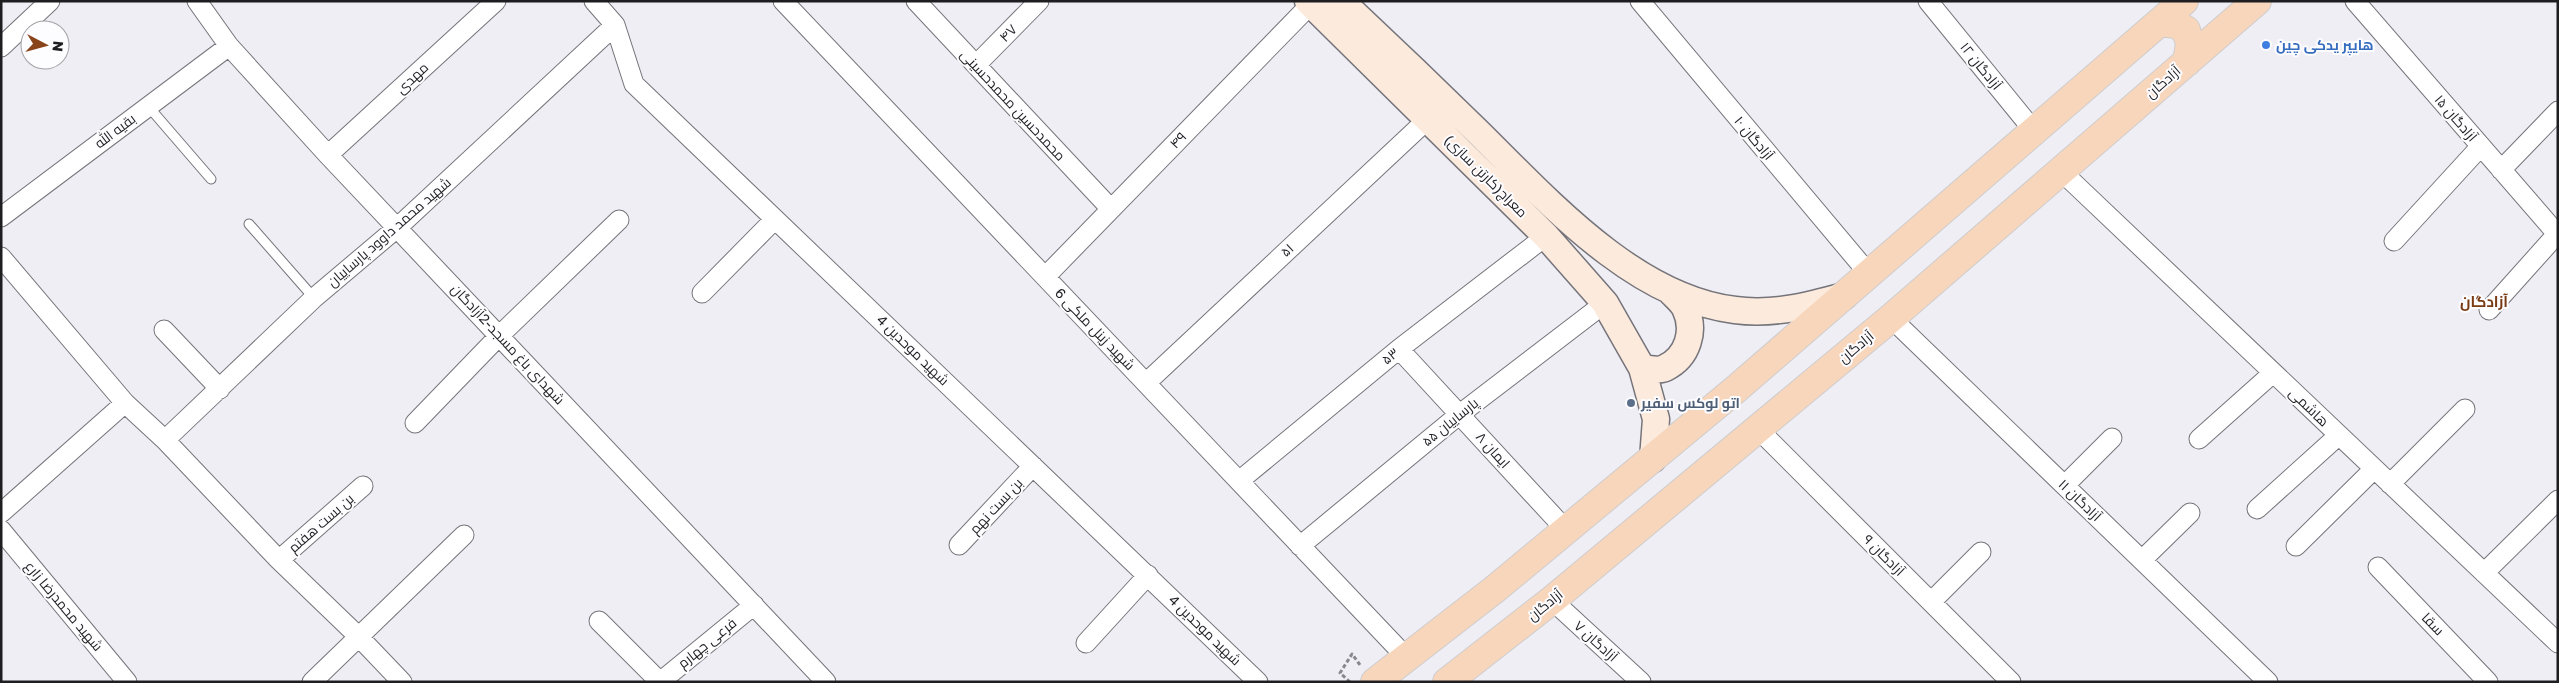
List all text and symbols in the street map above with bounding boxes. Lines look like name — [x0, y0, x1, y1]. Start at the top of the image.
north arrow — [20, 20, 70, 70]
street label: ۴۷ — [995, 20, 1020, 45]
place label: هایپر یدکی چین — [2276, 36, 2374, 56]
street label: ۱۲ آزادگان — [1957, 39, 2006, 93]
marker: هایپر یدکی چین — [2260, 39, 2272, 51]
text: N — [49, 40, 67, 53]
street label: محمدحسین محمدحسینی — [957, 45, 1069, 164]
street label: مهدی — [392, 58, 431, 97]
street label: آزادگان — [2142, 62, 2184, 101]
street label: ۱۵ آزادگان — [2431, 91, 2481, 145]
street label: بقیه الله — [91, 110, 139, 152]
street label: ۱۰ آزادگان — [1731, 112, 1778, 163]
street label: ۴۹ — [1166, 128, 1190, 152]
street label: معراج(کارتن سازی) — [1441, 131, 1531, 221]
street label: شهید محمد داوود پارساییان — [323, 173, 455, 292]
street label: ۵۱ — [1276, 239, 1297, 260]
street label: شهدای‌ باغ مسجد-2آزادگان — [447, 280, 569, 408]
street label: 6 شهید زینل ملکی — [1052, 284, 1139, 373]
district label: آزادگان — [2460, 292, 2508, 311]
street label: 4 شهید موحدین — [874, 311, 953, 388]
street label: آزادگان — [1835, 327, 1877, 366]
street label: ۵۳ — [1378, 344, 1402, 368]
street label: هاشمی — [2286, 384, 2333, 430]
street label: پارساییان ۵۵ — [1418, 394, 1483, 451]
place label: اتو لوکس سفیر — [1640, 394, 1740, 412]
marker: اتو لوکس سفیر — [1625, 397, 1637, 409]
street label: ۸ ایمان — [1473, 428, 1514, 471]
street label: بن بست نهم — [966, 474, 1027, 538]
street label: ۱۱ آزادگان — [2055, 475, 2105, 524]
street label: بن بست هفتم — [284, 490, 358, 557]
street label: ۹ آزادگان — [1860, 530, 1909, 579]
street label: شهید محمدرضا زارع — [21, 557, 107, 655]
street label: آزادگان — [1523, 585, 1566, 624]
street label: 4 شهید موحدین — [1166, 591, 1245, 668]
street label: سقا — [2419, 609, 2448, 638]
street label: فرعی چهارم — [674, 614, 741, 673]
street label: ۷ آزادگان — [1571, 617, 1622, 665]

